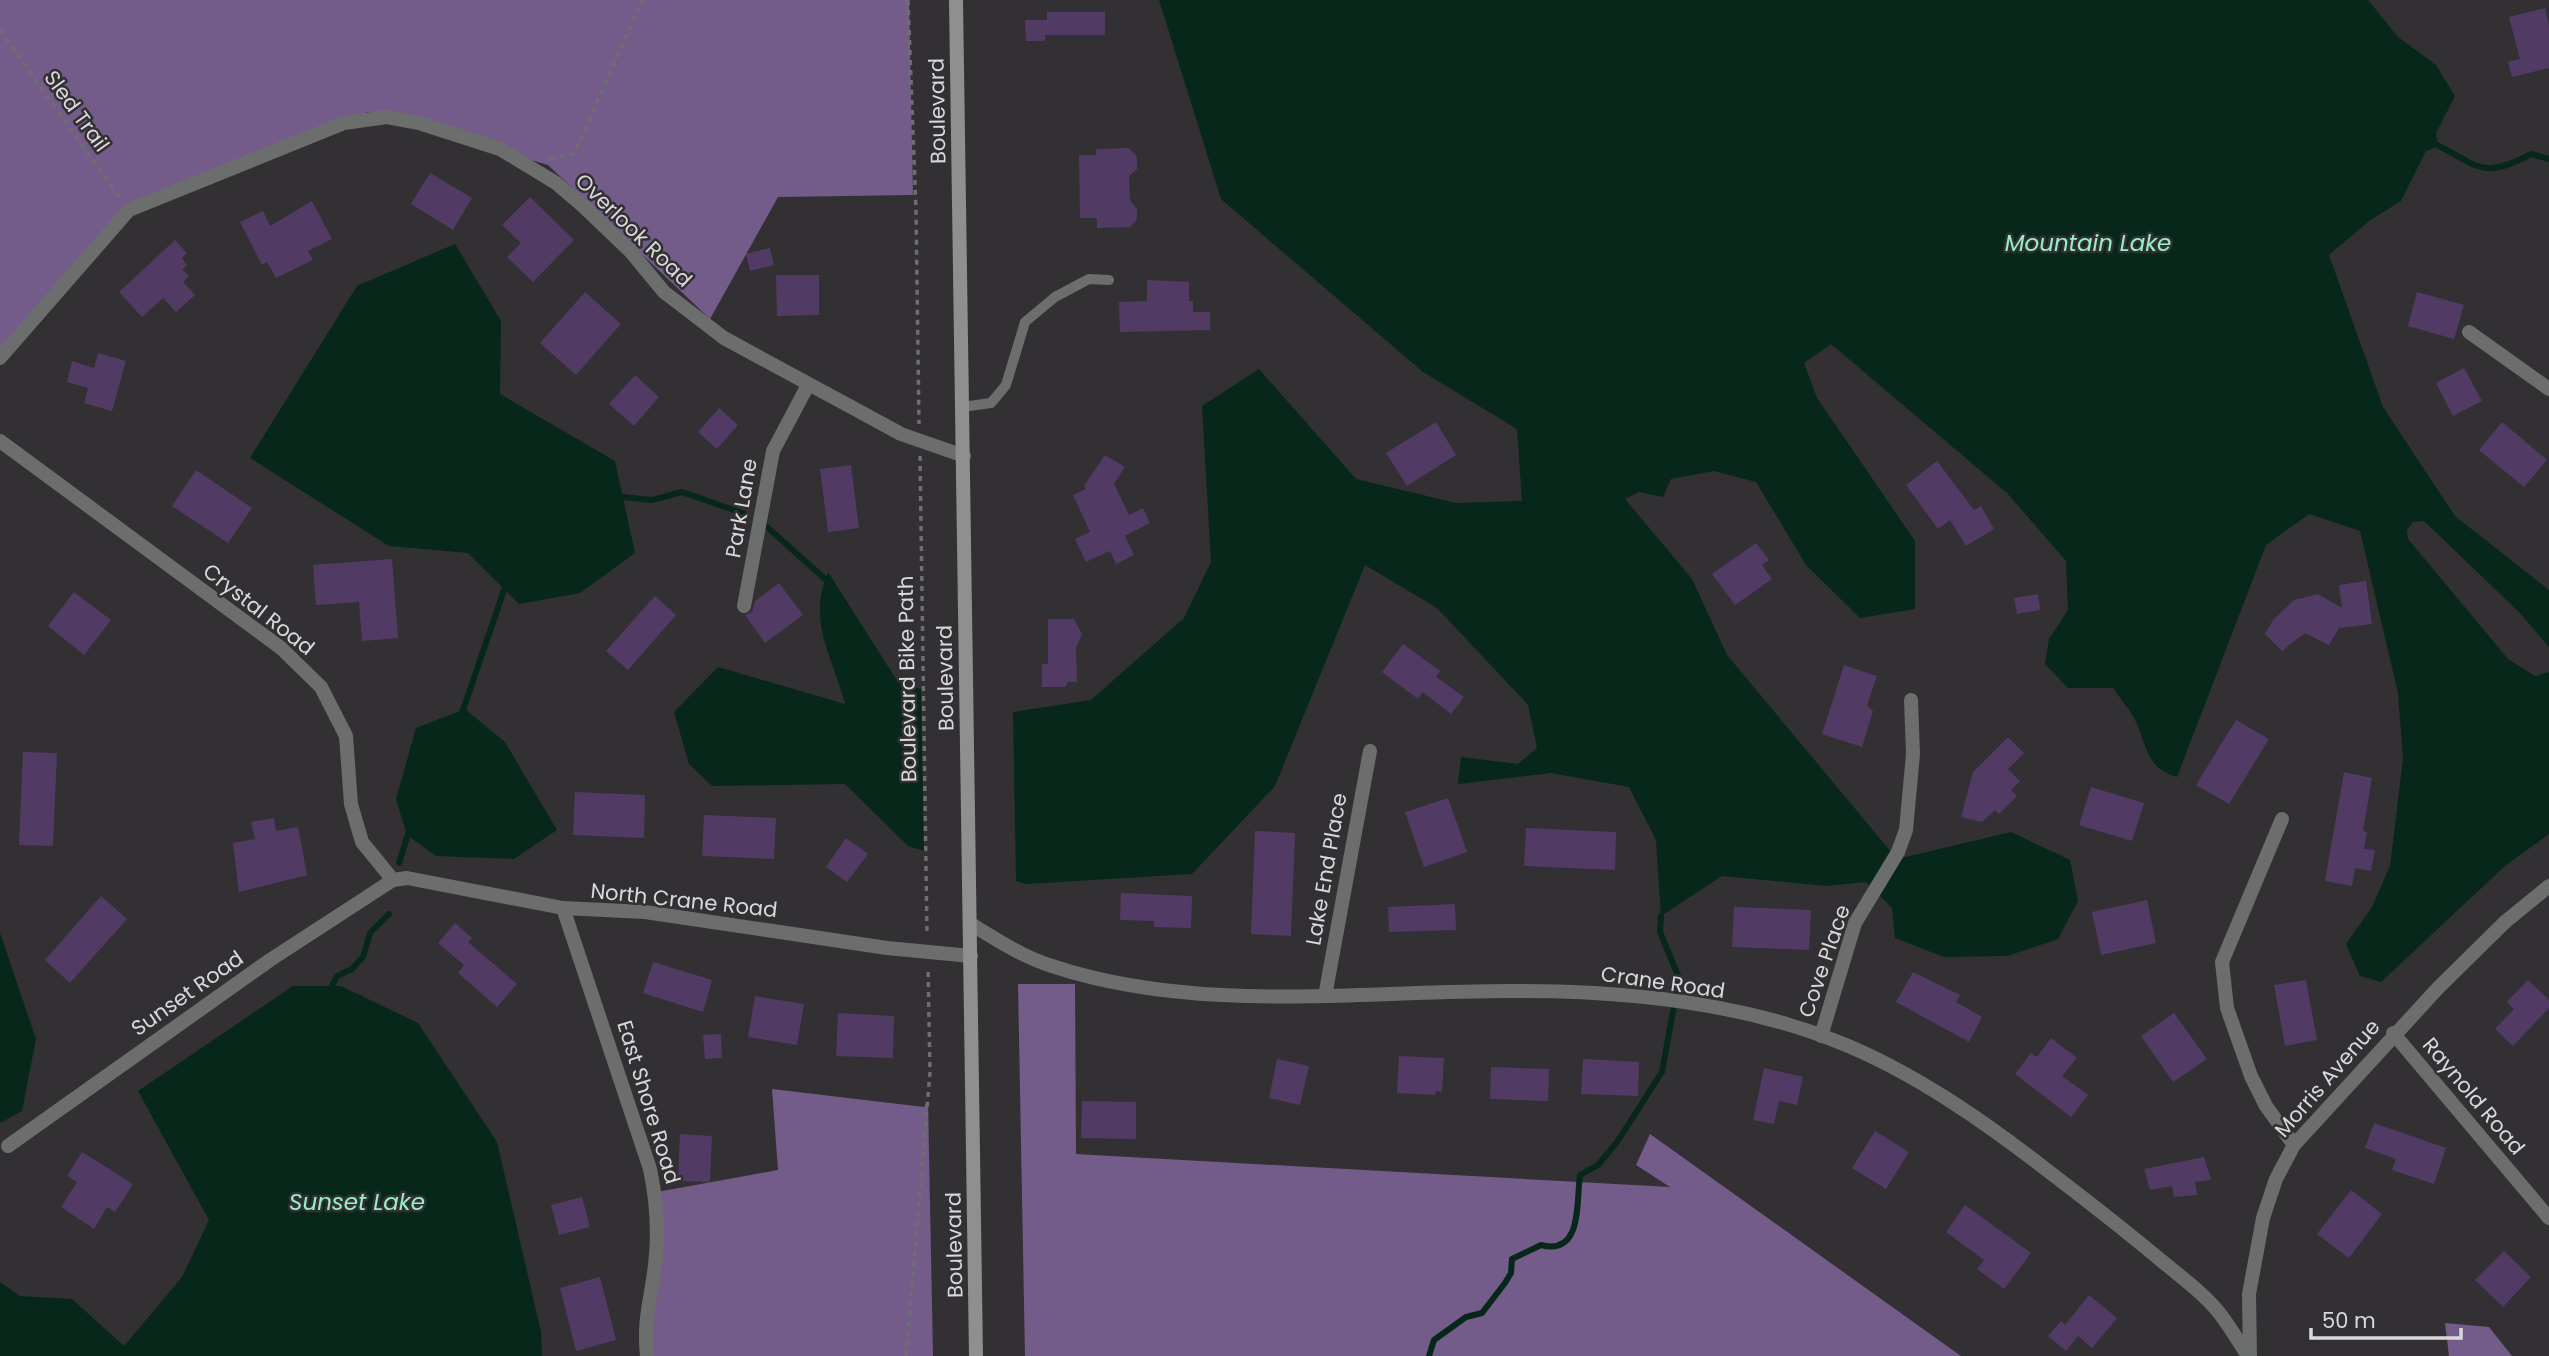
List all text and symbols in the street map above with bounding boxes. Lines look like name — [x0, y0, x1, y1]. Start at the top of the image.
street label: Boulevard — [922, 58, 952, 164]
street label: Sled Trail — [38, 64, 116, 158]
street label: Overlook Road — [569, 167, 699, 293]
water label: Mountain Lake — [2005, 227, 2171, 259]
street label: Park Lane — [718, 456, 764, 560]
street label: Crystal Road — [197, 556, 321, 662]
street label: Boulevard Bike Path — [891, 576, 923, 782]
street label: Boulevard — [930, 625, 960, 731]
street label: Lake End Place — [1298, 791, 1354, 947]
street label: North Crane Road — [589, 876, 779, 924]
street label: Cove Place — [1791, 901, 1857, 1021]
street label: Sunset Road — [125, 944, 249, 1042]
street label: Crane Road — [1599, 959, 1727, 1005]
street label: Morris Avenue — [2268, 1013, 2386, 1143]
street label: East Shore Road — [610, 1017, 688, 1187]
street label: Raynold Road — [2416, 1031, 2532, 1161]
water label: Sunset Lake — [289, 1186, 425, 1218]
street label: Boulevard — [939, 1192, 969, 1298]
scale bar — [2311, 1296, 2462, 1340]
text: 50 m — [2322, 1306, 2376, 1335]

